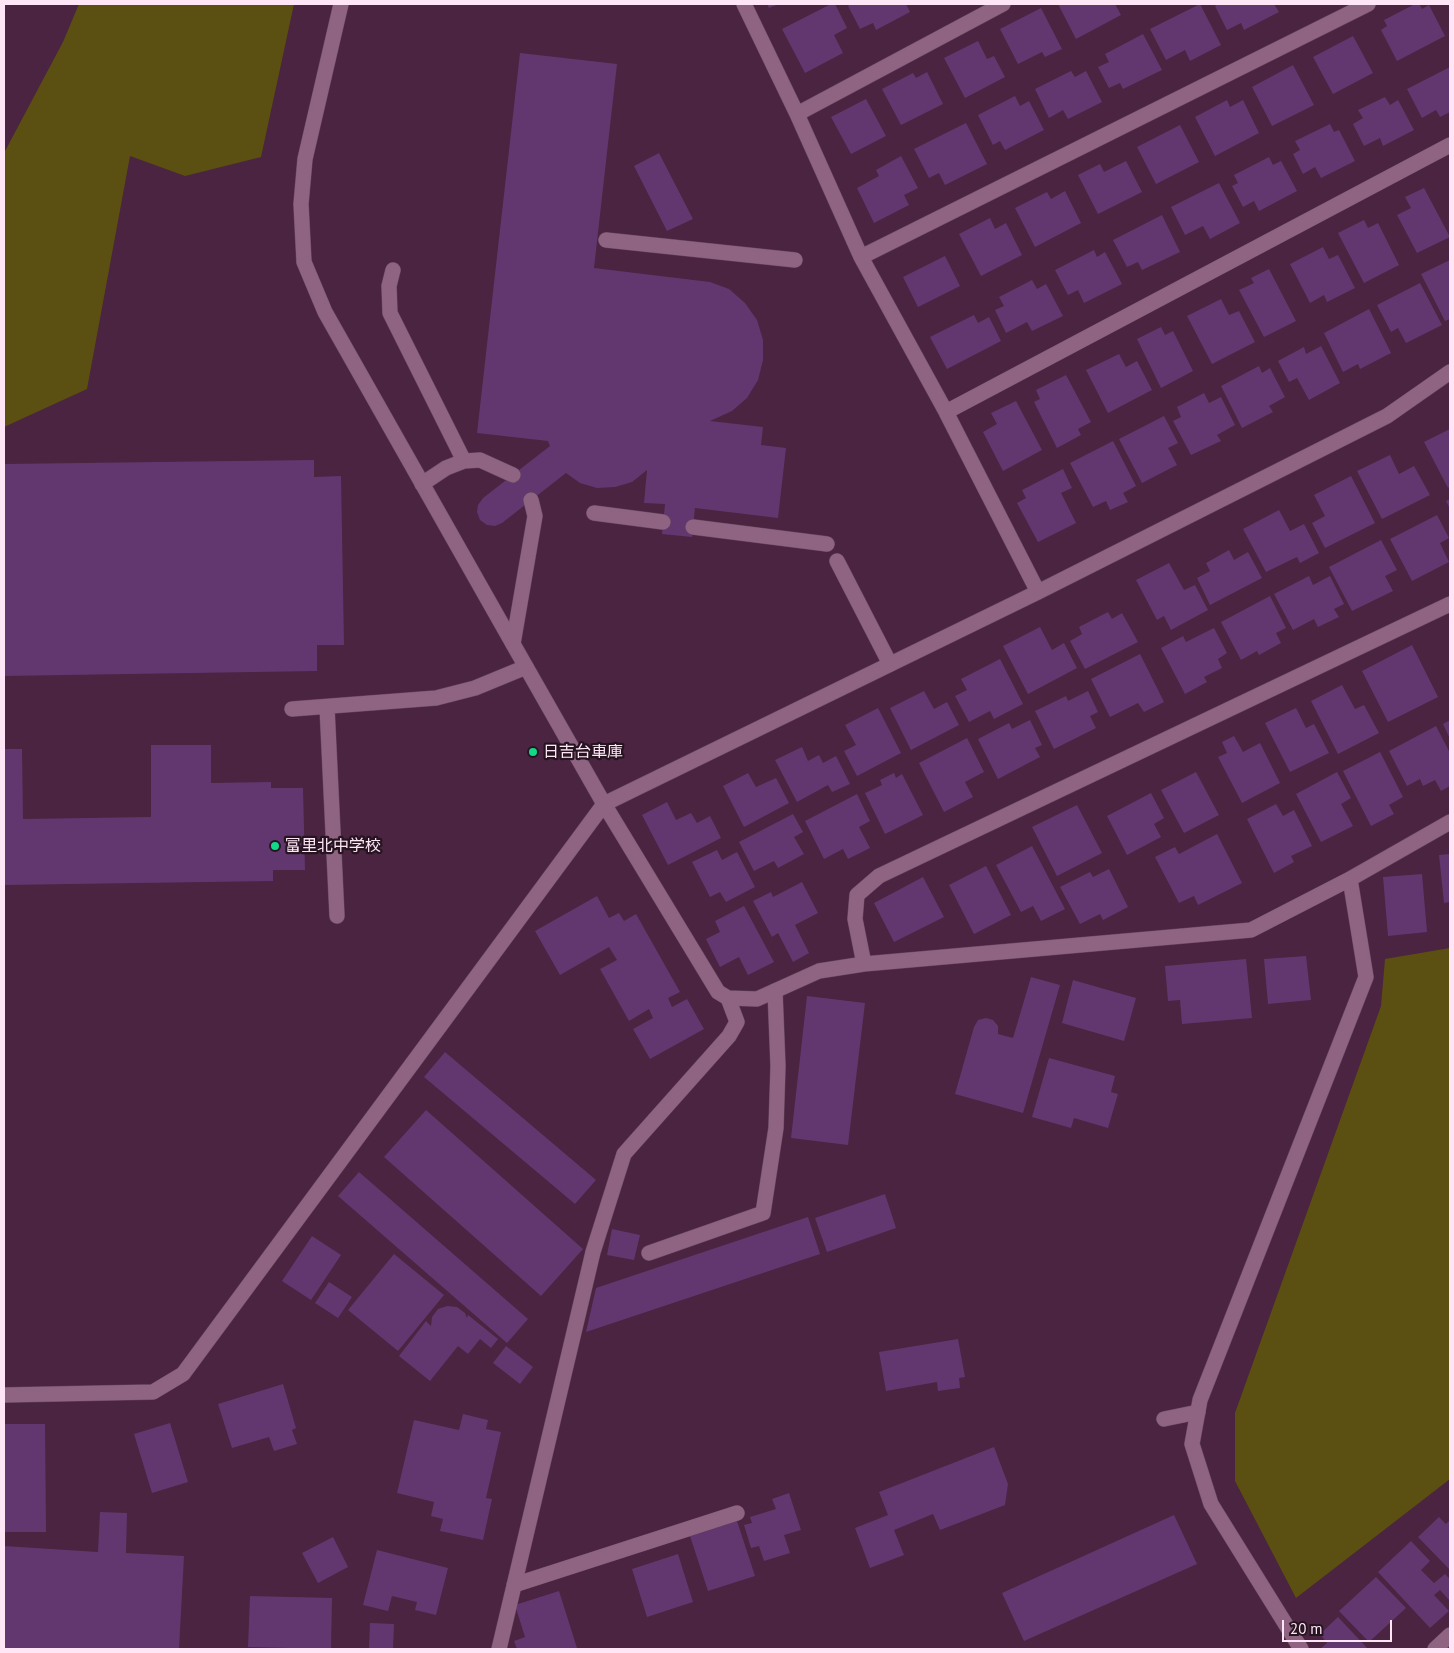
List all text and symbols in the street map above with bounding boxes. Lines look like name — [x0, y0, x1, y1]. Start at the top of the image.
place label: 日吉台車庫 — [543, 742, 623, 762]
marker: 日吉台車庫 — [527, 746, 539, 758]
place label: 富里北中学校 — [285, 836, 381, 856]
marker: 富里北中学校 — [269, 840, 281, 852]
scale bar — [1284, 1610, 1394, 1642]
text: 20 m — [1290, 1619, 1323, 1638]

